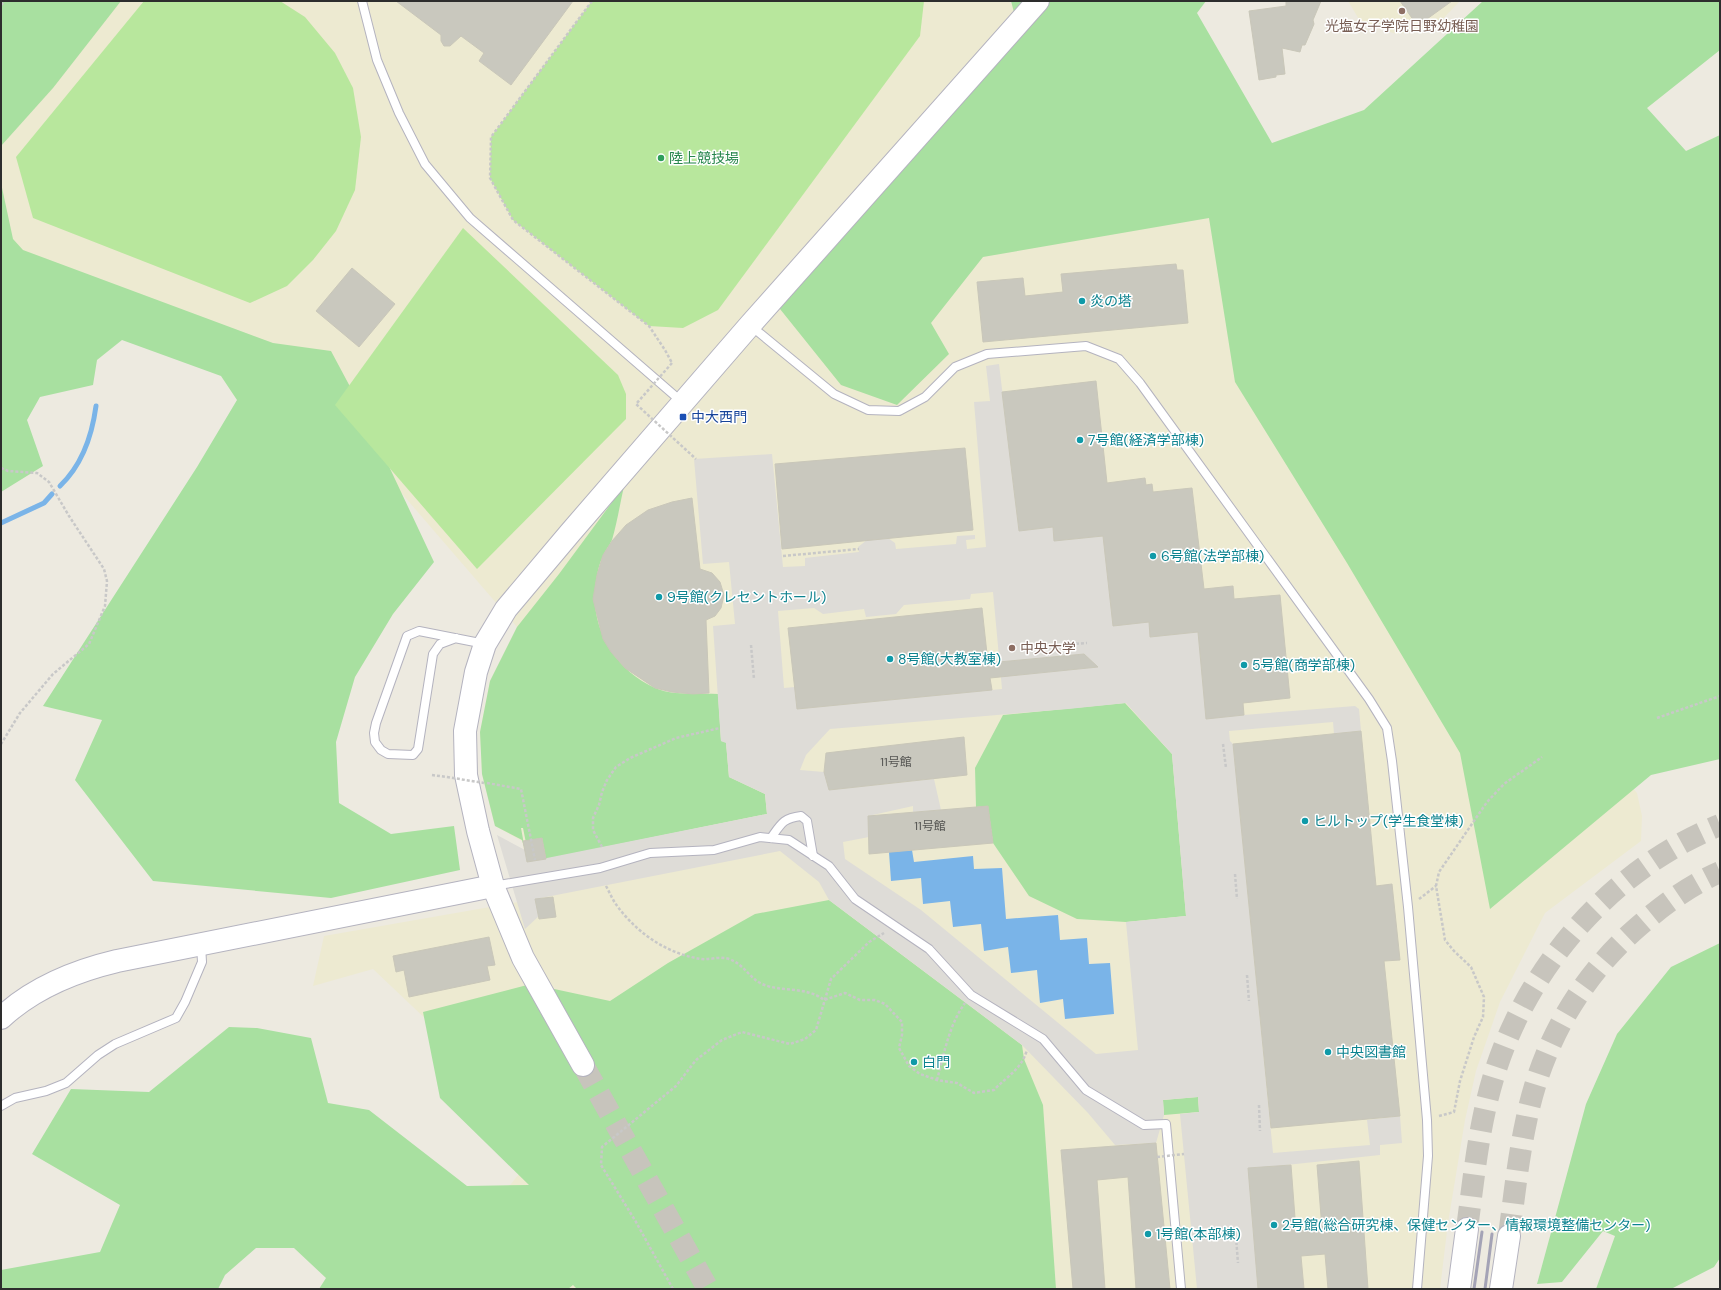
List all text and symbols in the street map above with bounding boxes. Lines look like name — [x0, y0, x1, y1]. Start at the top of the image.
marker: 光塩女子学院日野幼稚園 — [1397, 6, 1407, 16]
place label: 光塩女子学院日野幼稚園 — [1325, 17, 1479, 35]
place label: 陸上競技場 — [669, 149, 739, 167]
marker: 陸上競技場 — [656, 153, 666, 163]
place label: 炎の塔 — [1090, 292, 1132, 310]
marker: 炎の塔 — [1077, 296, 1087, 306]
place label: 中大西門 — [691, 408, 747, 426]
marker: 中大西門 — [678, 412, 688, 422]
place label: 7号館(経済学部棟) — [1088, 431, 1204, 449]
marker: 7号館(経済学部棟) — [1075, 435, 1085, 445]
place label: 6号館(法学部棟) — [1161, 547, 1264, 565]
marker: 6号館(法学部棟) — [1148, 551, 1158, 561]
place label: 9号館(クレセントホール) — [667, 588, 826, 606]
marker: 9号館(クレセントホール) — [654, 592, 664, 602]
place label: 中央大学 — [1020, 639, 1076, 657]
marker: 中央大学 — [1007, 643, 1017, 653]
place label: 8号館(大教室棟) — [898, 650, 1001, 668]
marker: 8号館(大教室棟) — [885, 654, 895, 664]
place label: 5号館(商学部棟) — [1252, 656, 1355, 674]
marker: 5号館(商学部棟) — [1239, 660, 1249, 670]
house number: 11号館 — [880, 754, 912, 770]
place label: ヒルトップ(学生食堂棟) — [1313, 812, 1463, 830]
marker: ヒルトップ(学生食堂棟) — [1300, 816, 1310, 826]
house number: 11号館 — [914, 818, 946, 834]
place label: 中央図書館 — [1336, 1043, 1406, 1061]
marker: 中央図書館 — [1323, 1047, 1333, 1057]
place label: 白門 — [922, 1053, 950, 1071]
marker: 白門 — [909, 1057, 919, 1067]
place label: 2号館(総合研究棟、保健センター、情報環境整備センター) — [1282, 1216, 1650, 1234]
marker: 2号館(総合研究棟、保健センター、情報環境整備センター) — [1269, 1220, 1279, 1230]
place label: 1号館(本部棟) — [1156, 1225, 1241, 1243]
marker: 1号館(本部棟) — [1143, 1229, 1153, 1239]

